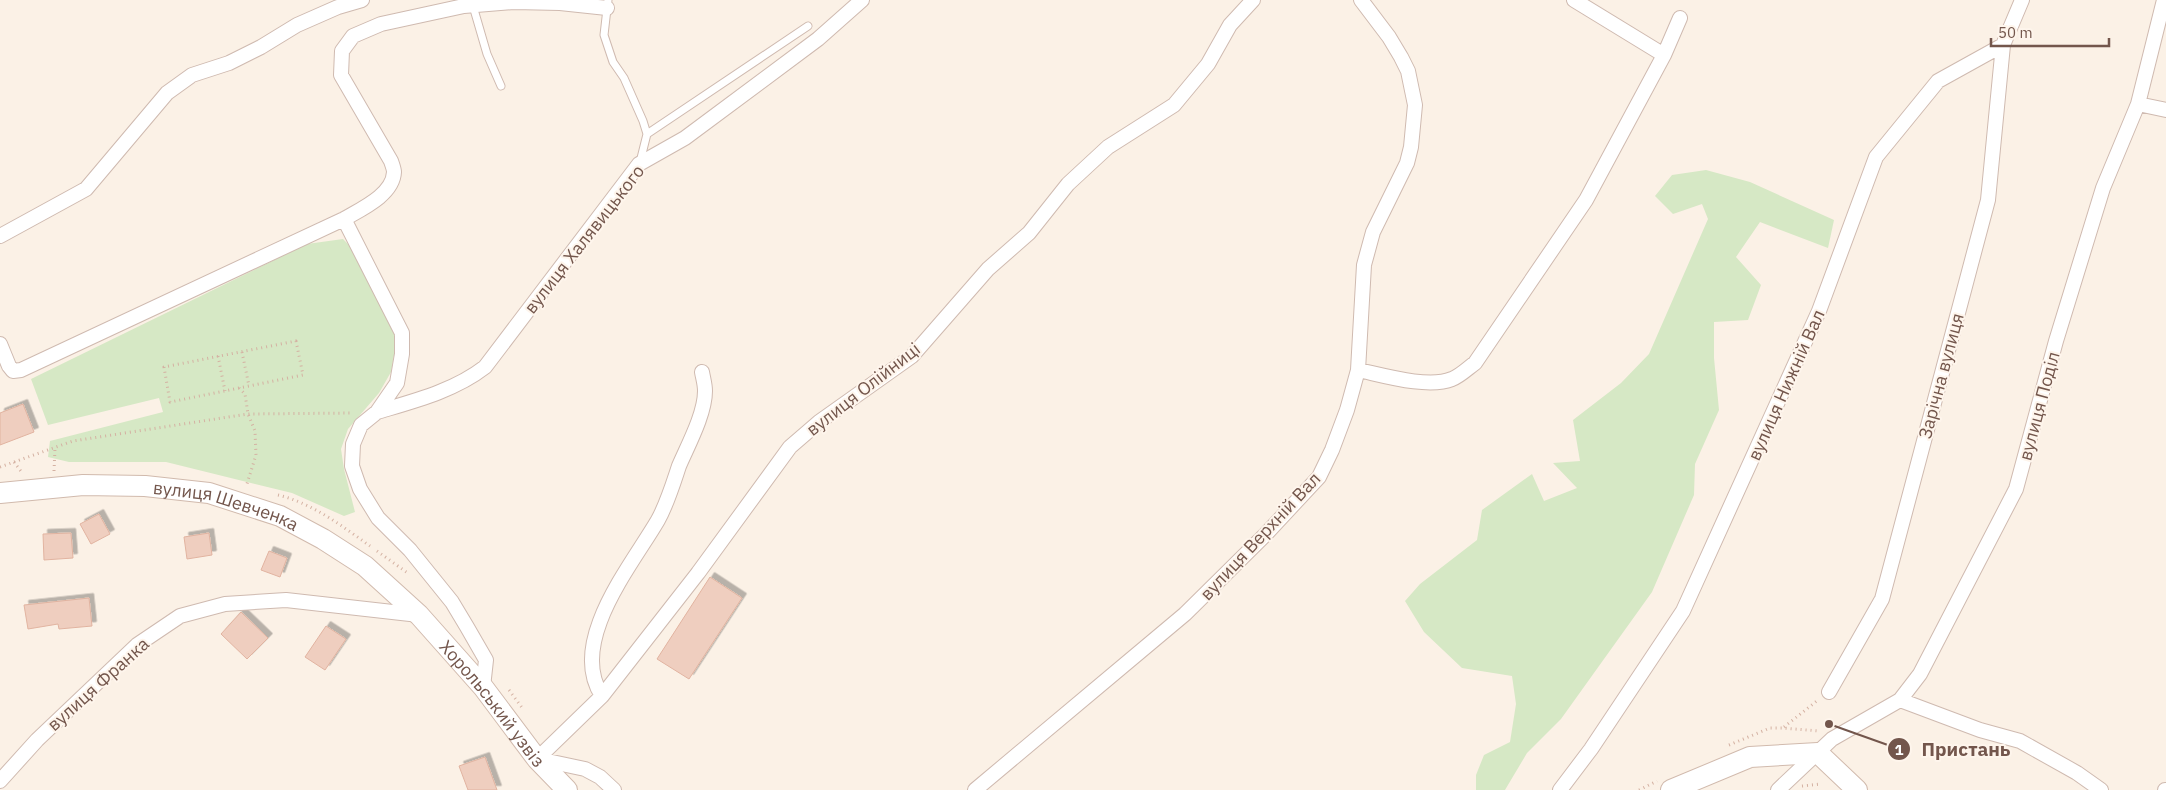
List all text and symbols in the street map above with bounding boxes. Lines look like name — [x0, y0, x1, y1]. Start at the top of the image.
scale bar — [1991, 15, 2108, 47]
text: 50 m — [1998, 23, 2033, 42]
street label: вулиця Халявицького — [519, 160, 649, 318]
street label: вулиця Нижній Вал — [1742, 306, 1830, 464]
street label: Зарічна вулиця — [1913, 311, 1969, 441]
street label: вулиця Олійниці — [801, 337, 925, 441]
street label: вулиця Поділ — [2013, 349, 2065, 463]
street label: вулиця Верхній Вал — [1195, 467, 1325, 605]
street label: вулиця Шевченка — [152, 475, 303, 536]
street label: вулиця Франка — [42, 632, 154, 736]
street label: Хорольський узвіз — [435, 635, 550, 772]
callout: Пристань — [1887, 732, 2021, 766]
text: Пристань — [1922, 737, 2011, 761]
text: 1 — [1894, 740, 1904, 759]

